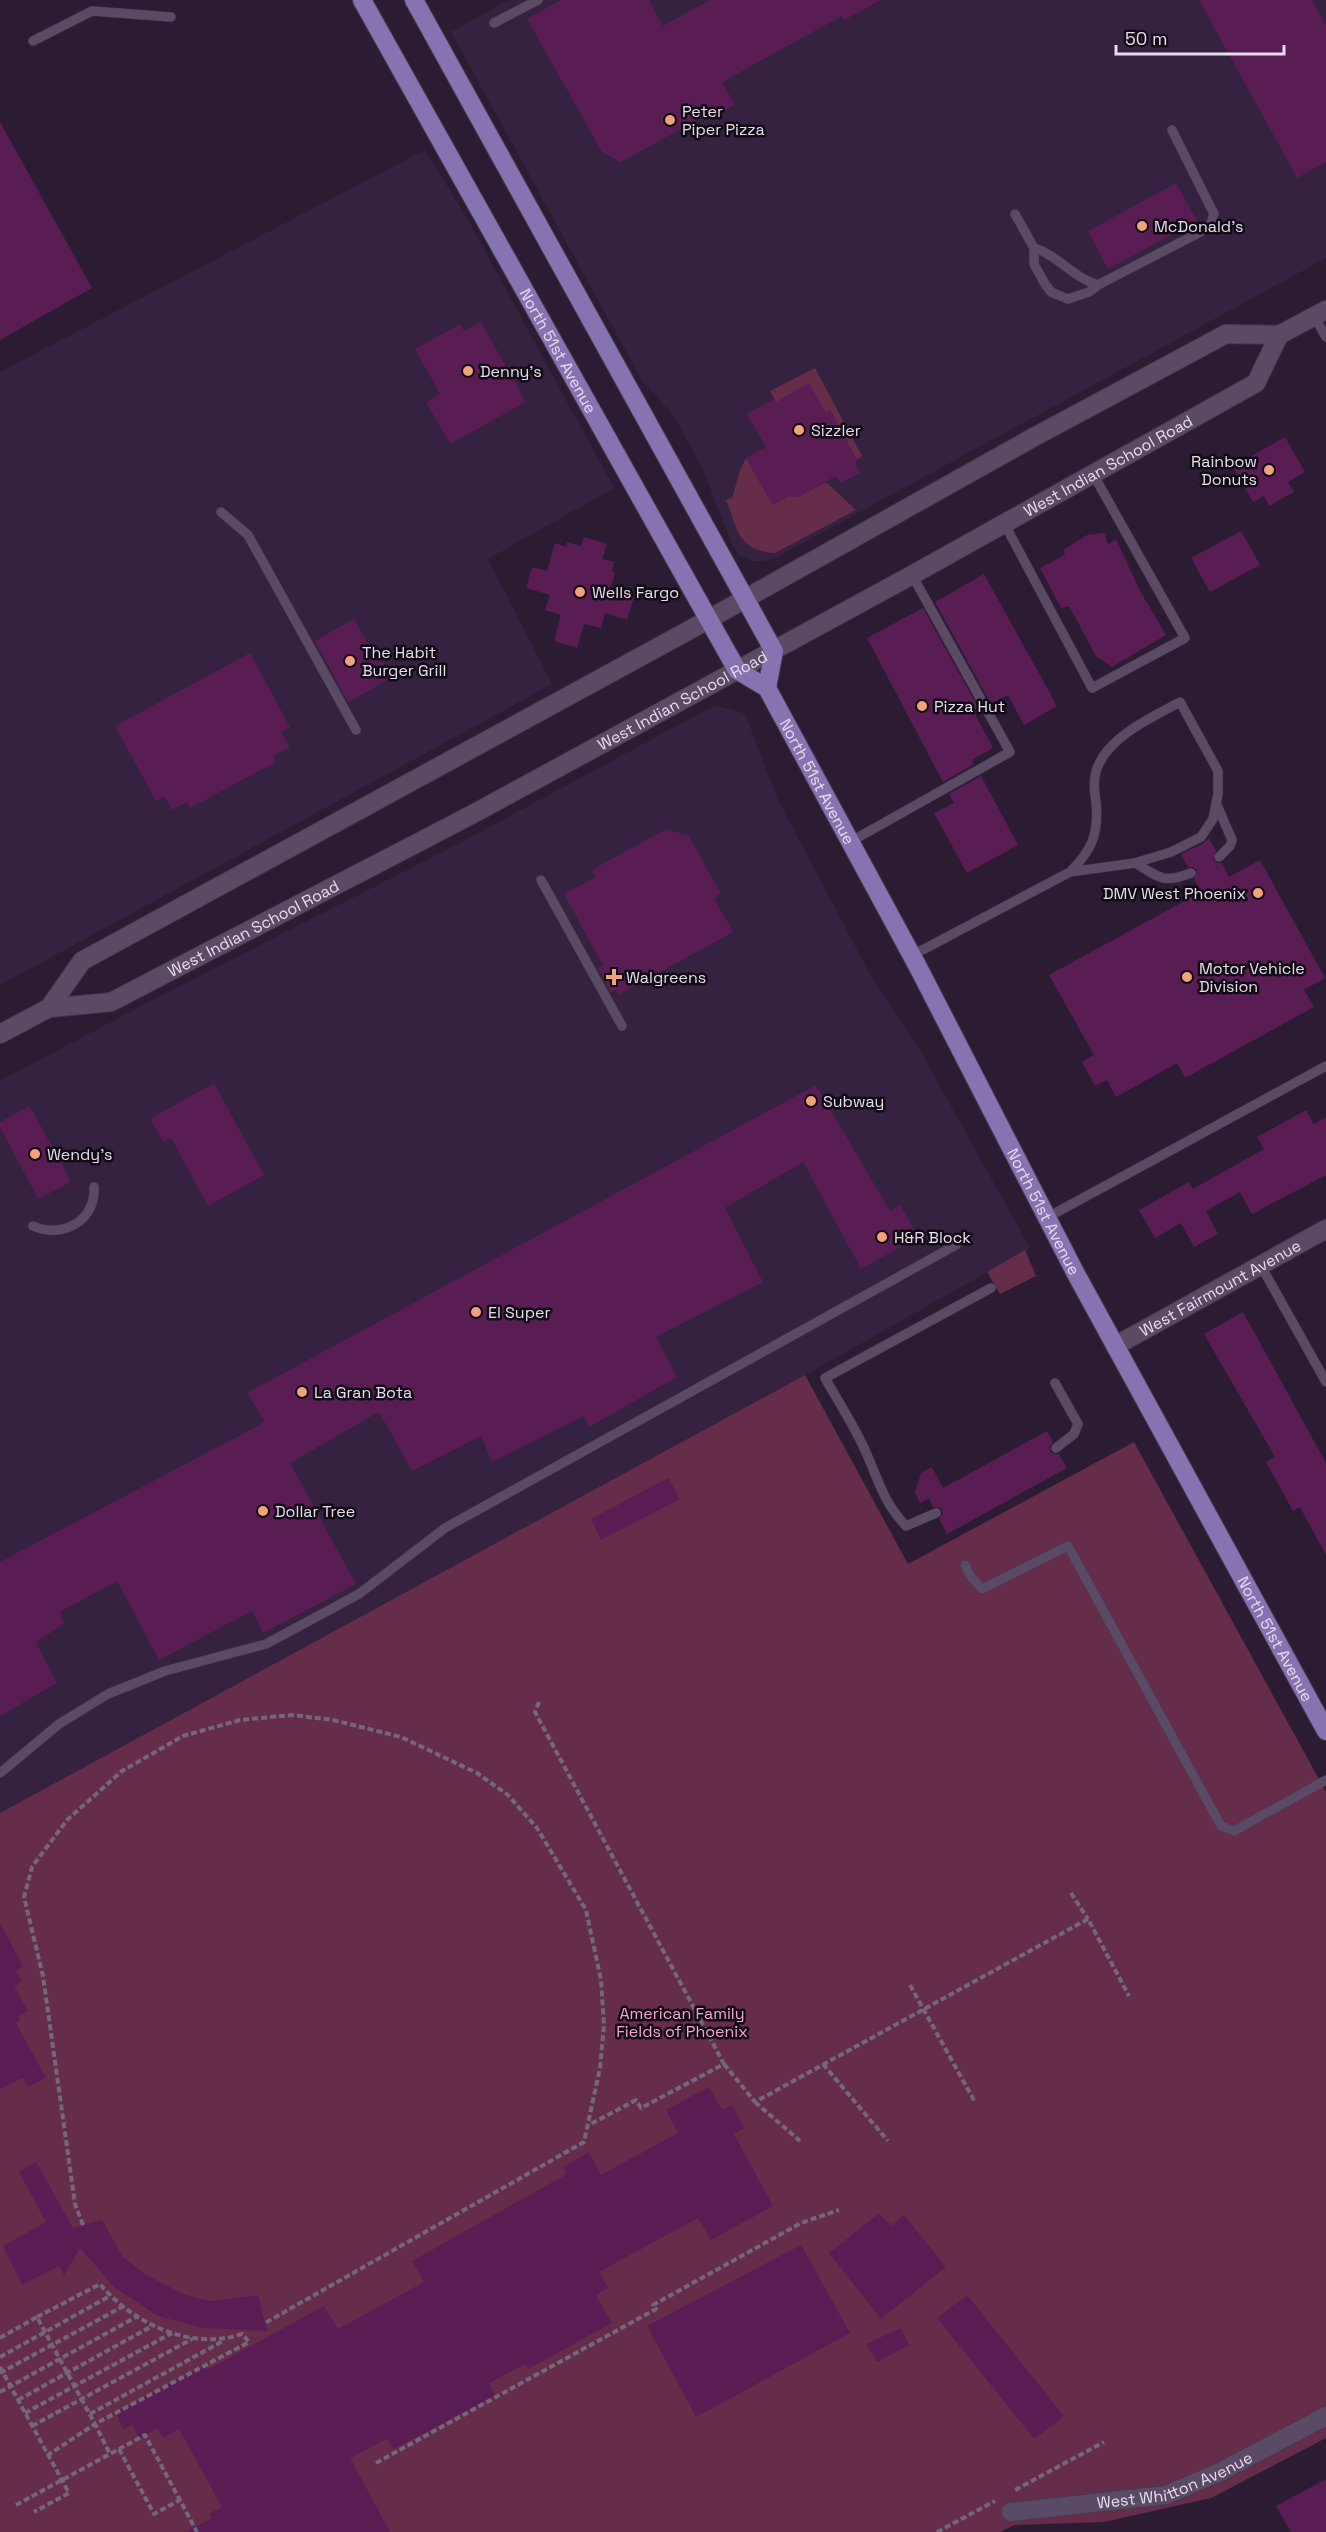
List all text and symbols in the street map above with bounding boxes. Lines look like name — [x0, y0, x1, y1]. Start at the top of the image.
scale bar — [1116, 18, 1284, 56]
text: 50 m — [1125, 27, 1167, 50]
place label: Peter Piper Pizza — [682, 101, 765, 140]
marker: Peter Piper Pizza — [663, 113, 677, 127]
place label: McDonald's — [1154, 216, 1244, 237]
marker: McDonald's — [1135, 219, 1149, 233]
street label: North 51st Avenue — [515, 285, 602, 417]
place label: Denny's — [480, 361, 542, 382]
marker: Denny's — [461, 364, 475, 378]
street label: West Indian School Road — [1020, 410, 1196, 521]
place label: Sizzler — [811, 420, 861, 441]
marker: Sizzler — [792, 423, 806, 437]
place label: Rainbow Donuts — [1191, 451, 1257, 490]
marker: Rainbow Donuts — [1262, 463, 1276, 477]
place label: Wells Fargo — [592, 582, 679, 603]
marker: Wells Fargo — [573, 585, 587, 599]
place label: The Habit Burger Grill — [362, 642, 446, 681]
street label: West Indian School Road — [594, 645, 771, 755]
marker: The Habit Burger Grill — [343, 654, 357, 668]
place label: Pizza Hut — [934, 696, 1005, 717]
marker: Pizza Hut — [915, 699, 929, 713]
street label: North 51st Avenue — [775, 715, 860, 848]
street label: West Indian School Road — [164, 875, 343, 981]
place label: DMV West Phoenix — [1103, 883, 1246, 904]
marker: DMV West Phoenix — [1251, 886, 1265, 900]
place label: Motor Vehicle Division — [1199, 958, 1305, 997]
place label: Walgreens — [626, 967, 706, 988]
marker: Walgreens — [607, 970, 621, 984]
marker: Motor Vehicle Division — [1180, 970, 1194, 984]
place label: Subway — [823, 1091, 884, 1112]
marker: Subway — [804, 1094, 818, 1108]
place label: Wendy's — [47, 1144, 113, 1165]
street label: North 51st Avenue — [1002, 1144, 1085, 1279]
marker: Wendy's — [28, 1147, 42, 1161]
place label: H&R Block — [894, 1227, 971, 1248]
marker: H&R Block — [875, 1230, 889, 1244]
street label: West Fairmount Avenue — [1135, 1235, 1304, 1341]
place label: El Super — [488, 1302, 550, 1323]
marker: El Super — [469, 1305, 483, 1319]
place label: La Gran Bota — [314, 1382, 412, 1403]
marker: La Gran Bota — [295, 1385, 309, 1399]
place label: Dollar Tree — [275, 1501, 355, 1522]
marker: Dollar Tree — [256, 1504, 270, 1518]
street label: North 51st Avenue — [1233, 1572, 1318, 1705]
park label: American Family Fields of Phoenix — [616, 2003, 748, 2042]
street label: West Whitton Avenue — [1096, 2446, 1256, 2513]

